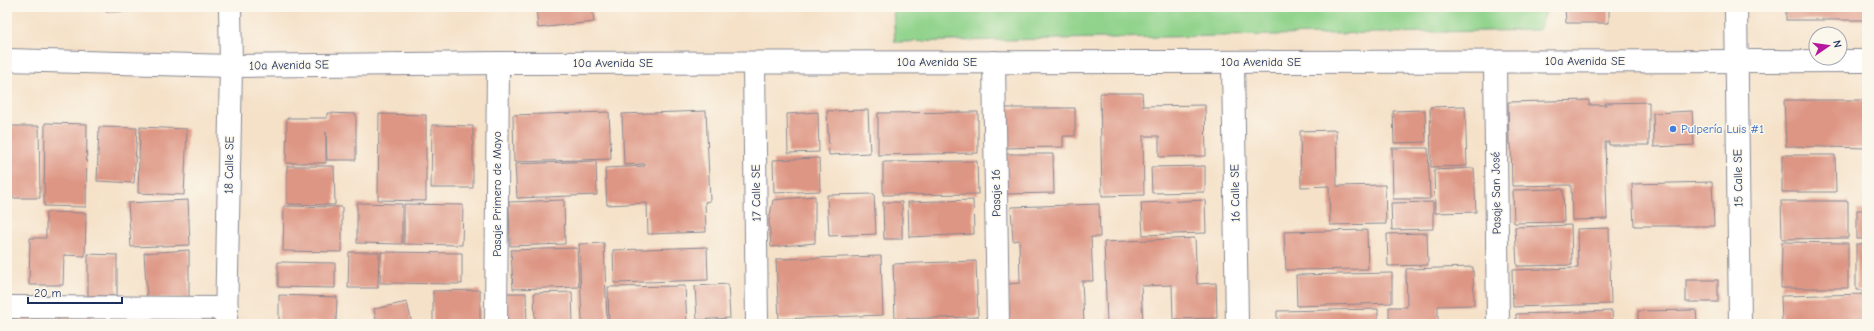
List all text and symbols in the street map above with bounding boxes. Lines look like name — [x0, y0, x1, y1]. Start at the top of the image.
north arrow — [1808, 26, 1848, 66]
text: N — [1830, 39, 1844, 49]
street label: 10a Avenida SE — [1545, 54, 1625, 68]
street label: 10a Avenida SE — [897, 55, 977, 69]
street label: 10a Avenida SE — [1221, 55, 1301, 69]
street label: 10a Avenida SE — [573, 56, 653, 70]
street label: 10a Avenida SE — [249, 57, 329, 73]
place label: Pulpería Luis #1 — [1681, 122, 1764, 136]
marker: Pulpería Luis #1 — [1668, 124, 1678, 134]
street label: Pasaje Primero de Mayo — [490, 131, 504, 257]
street label: 18 Calle SE — [221, 136, 237, 194]
street label: 15 Calle SE — [1730, 149, 1746, 207]
street label: Pasaje San José — [1488, 152, 1504, 234]
street label: 17 Calle SE — [749, 164, 763, 222]
street label: 16 Calle SE — [1227, 164, 1243, 222]
street label: Pasaje 16 — [989, 169, 1003, 217]
scale bar — [28, 279, 122, 305]
text: 20 m — [34, 286, 62, 300]

